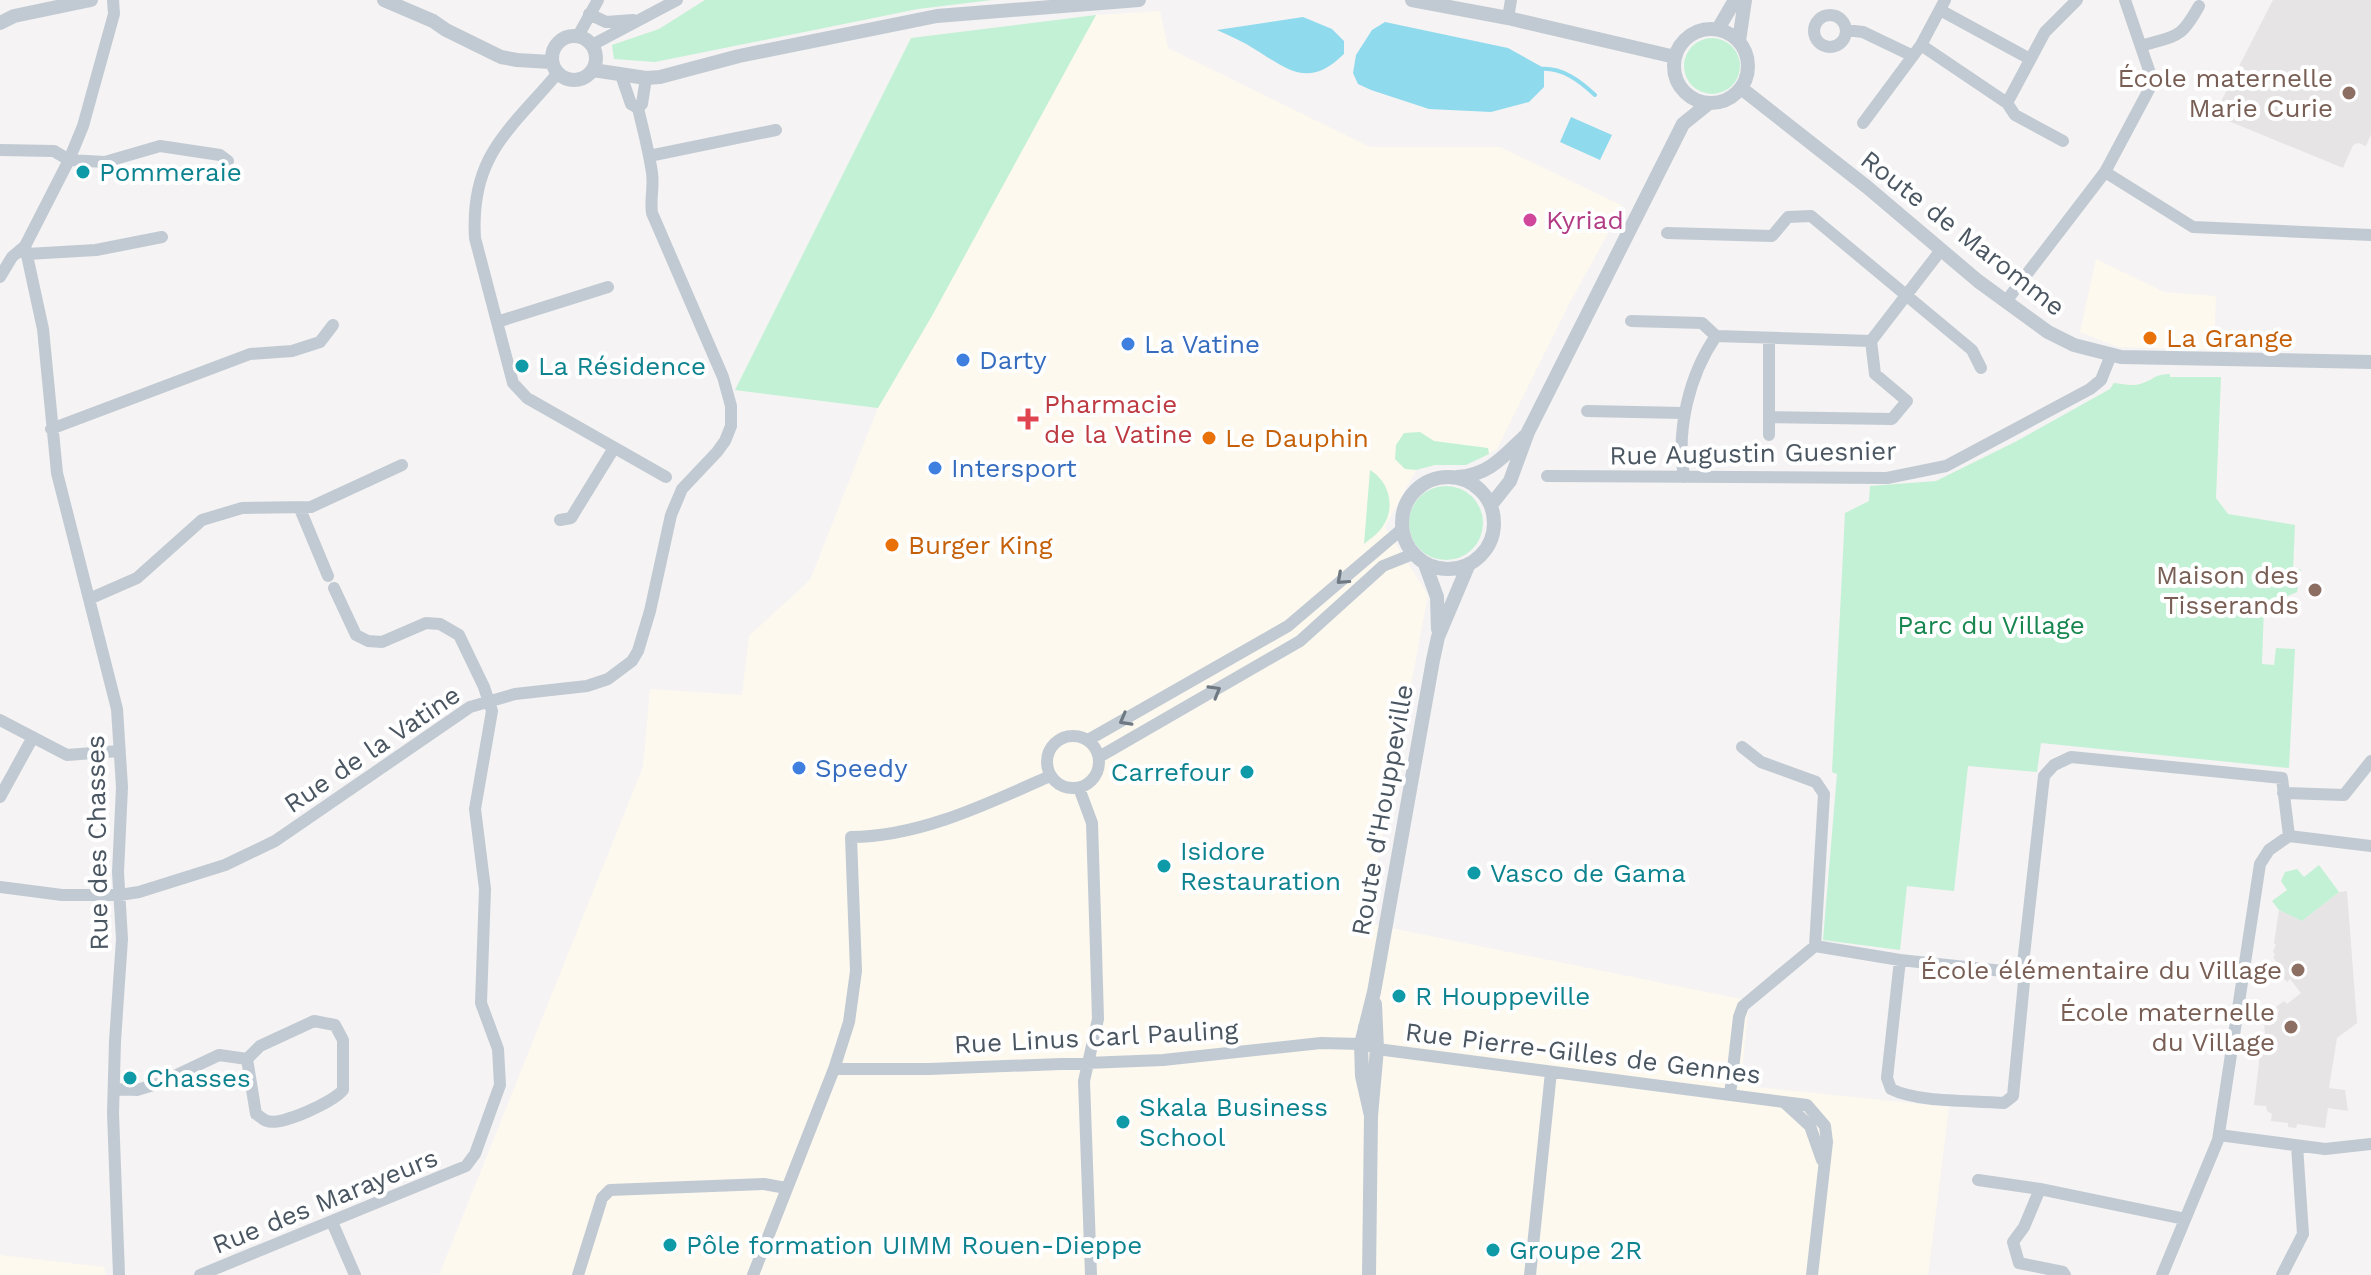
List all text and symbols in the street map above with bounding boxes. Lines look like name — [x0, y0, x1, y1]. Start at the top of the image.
place label: École maternelle Marie Curie — [2117, 63, 2333, 123]
marker: École maternelle Marie Curie — [2340, 84, 2358, 102]
street label: Route de Maromme — [1855, 144, 2071, 322]
place label: Pommeraie — [99, 157, 242, 187]
marker: Pommeraie — [74, 163, 92, 181]
place label: Kyriad — [1546, 205, 1624, 235]
marker: Kyriad — [1521, 211, 1539, 229]
place label: La Grange — [2166, 323, 2293, 353]
place label: La Vatine — [1144, 329, 1260, 359]
marker: La Grange — [2141, 329, 2159, 347]
marker: La Vatine — [1119, 335, 1137, 353]
place label: Darty — [979, 345, 1047, 375]
place label: La Résidence — [538, 351, 706, 381]
marker: Darty — [954, 351, 972, 369]
marker: La Résidence — [513, 357, 531, 375]
place label: Pharmacie de la Vatine — [1044, 389, 1193, 449]
marker: Pharmacie de la Vatine — [1019, 410, 1037, 428]
place label: Le Dauphin — [1225, 423, 1369, 453]
marker: Le Dauphin — [1200, 429, 1218, 447]
street label: Rue Augustin Guesnier — [1609, 435, 1897, 471]
place label: Intersport — [951, 453, 1077, 483]
marker: Intersport — [926, 459, 944, 477]
place label: Burger King — [908, 530, 1053, 560]
marker: Burger King — [883, 536, 901, 554]
place label: Maison des Tisserands — [2156, 560, 2299, 620]
one-way arrow — [1337, 569, 1352, 584]
marker: Maison des Tisserands — [2306, 581, 2324, 599]
park label: Parc du Village — [1897, 610, 2085, 640]
street label: Rue de la Vatine — [278, 679, 466, 819]
street label: Route d'Houppeville — [1345, 682, 1419, 938]
one-way arrow — [1206, 685, 1221, 701]
one-way arrow — [1119, 710, 1133, 726]
street label: Rue des Chasses — [80, 735, 114, 951]
place label: Speedy — [815, 753, 908, 783]
place label: Carrefour — [1111, 757, 1231, 787]
marker: Speedy — [790, 759, 808, 777]
marker: Carrefour — [1238, 763, 1256, 781]
place label: Isidore Restauration — [1180, 836, 1341, 896]
marker: Isidore Restauration — [1155, 857, 1173, 875]
place label: Vasco de Gama — [1490, 858, 1686, 888]
marker: Vasco de Gama — [1465, 864, 1483, 882]
place label: École élémentaire du Village — [1920, 955, 2282, 985]
marker: École élémentaire du Village — [2289, 961, 2307, 979]
place label: R Houppeville — [1415, 981, 1590, 1011]
marker: R Houppeville — [1390, 987, 1408, 1005]
place label: École maternelle du Village — [2059, 997, 2275, 1057]
street label: Rue Linus Carl Pauling — [953, 1015, 1239, 1059]
street label: Rue Pierre-Gilles de Gennes — [1404, 1016, 1762, 1090]
marker: École maternelle du Village — [2282, 1018, 2300, 1036]
place label: Chasses — [146, 1063, 251, 1093]
marker: Chasses — [121, 1069, 139, 1087]
place label: Skala Business School — [1139, 1092, 1328, 1152]
marker: Skala Business School — [1114, 1113, 1132, 1131]
street label: Rue des Marayeurs — [208, 1142, 442, 1260]
place label: Pôle formation UIMM Rouen-Dieppe — [686, 1230, 1142, 1260]
place label: Groupe 2R — [1509, 1235, 1642, 1265]
marker: Pôle formation UIMM Rouen-Dieppe — [661, 1236, 679, 1254]
marker: Groupe 2R — [1484, 1241, 1502, 1259]

